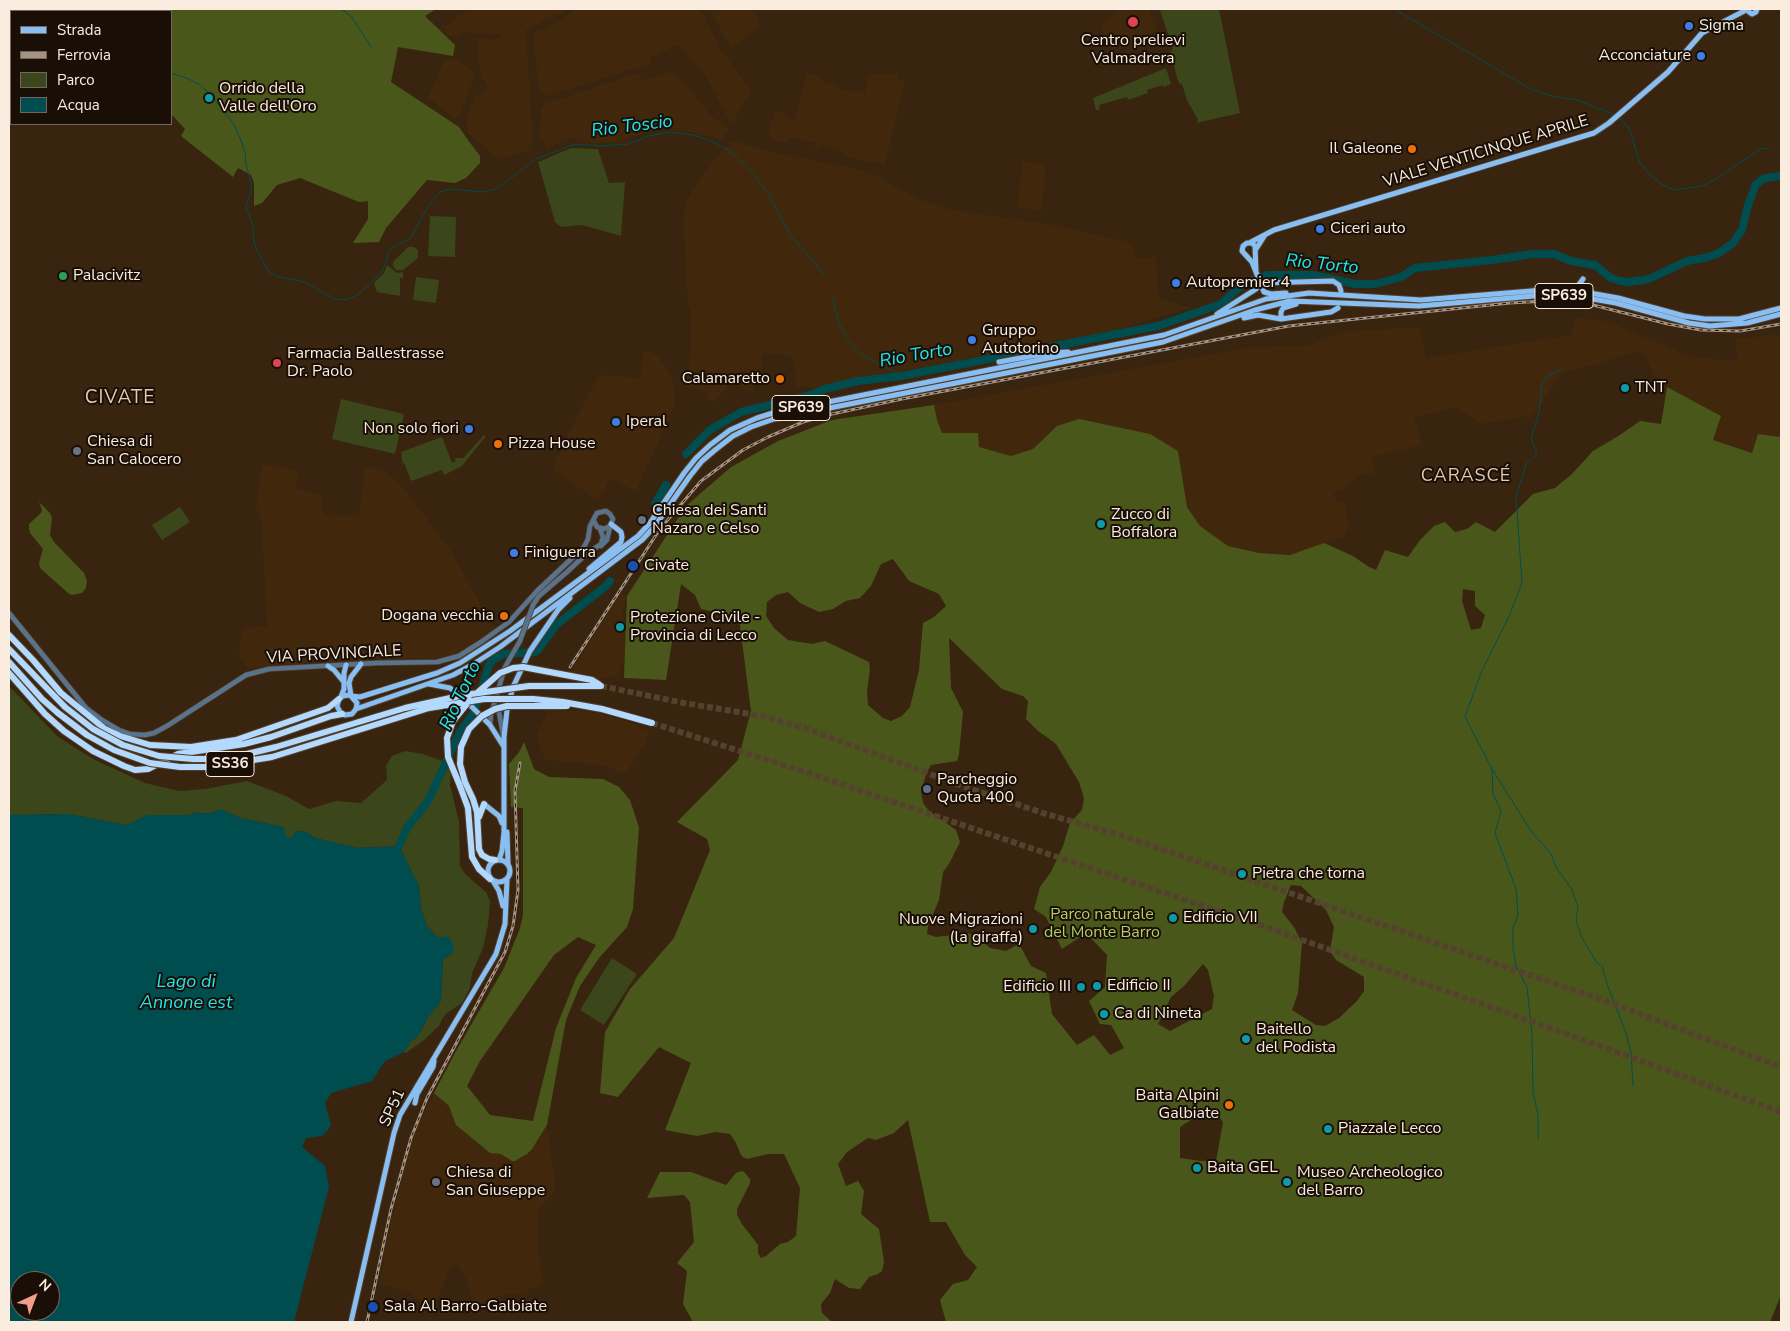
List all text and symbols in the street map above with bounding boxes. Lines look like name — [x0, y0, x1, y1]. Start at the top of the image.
legend — [10, 10, 172, 125]
marker: Centro prelievi Valmadrera — [1126, 15, 1140, 29]
place label: Sigma — [1699, 16, 1744, 36]
text: Strada — [57, 20, 101, 40]
marker: Sigma — [1683, 20, 1695, 32]
place label: Centro prelievi Valmadrera — [1081, 31, 1185, 69]
text: Ferrovia — [57, 45, 111, 65]
place label: Acconciature — [1599, 46, 1691, 66]
marker: Acconciature — [1695, 50, 1707, 62]
text: Parco — [57, 70, 95, 90]
place label: Orrido della Valle dell'Oro — [219, 79, 317, 117]
marker: Orrido della Valle dell'Oro — [203, 92, 215, 104]
text: Acqua — [57, 95, 100, 115]
water label: Rio Toscio — [590, 111, 674, 143]
street label: VIALE VENTICINQUE APRILE — [1381, 112, 1591, 192]
place label: Il Galeone — [1329, 139, 1402, 159]
marker: Il Galeone — [1406, 143, 1418, 155]
place label: Ciceri auto — [1330, 219, 1406, 239]
marker: Ciceri auto — [1314, 223, 1326, 235]
water label: Rio Torto — [1284, 250, 1360, 280]
place label: Palacivitz — [73, 266, 141, 286]
marker: Palacivitz — [57, 270, 69, 282]
place label: Autopremier 4 — [1186, 273, 1290, 293]
marker: Autopremier 4 — [1170, 277, 1182, 289]
road number: SP639 — [1535, 284, 1593, 308]
place label: Gruppo Autotorino — [982, 321, 1059, 359]
marker: Gruppo Autotorino — [966, 334, 978, 346]
water label: Rio Torto — [878, 339, 954, 373]
place label: Farmacia Ballestrasse Dr. Paolo — [287, 344, 444, 382]
marker: Farmacia Ballestrasse Dr. Paolo — [271, 357, 283, 369]
place label: Calamaretto — [682, 369, 770, 389]
marker: Calamaretto — [774, 373, 786, 385]
place label: TNT — [1635, 378, 1666, 398]
marker: TNT — [1619, 382, 1631, 394]
district label: CIVATE — [84, 387, 156, 409]
road number: SP639 — [772, 396, 830, 420]
place label: Iperal — [626, 412, 667, 432]
marker: Iperal — [610, 416, 622, 428]
place label: Non solo fiori — [364, 419, 459, 439]
marker: Non solo fiori — [463, 423, 475, 435]
place label: Chiesa di San Calocero — [87, 432, 181, 470]
place label: Pizza House — [508, 434, 595, 454]
marker: Pizza House — [492, 438, 504, 450]
marker: Chiesa di San Calocero — [71, 445, 83, 457]
district label: CARASCÉ — [1420, 466, 1512, 488]
place label: Chiesa dei Santi Nazaro e Celso — [652, 501, 767, 539]
place label: Zucco di Boffalora — [1111, 505, 1177, 543]
marker: Chiesa dei Santi Nazaro e Celso — [636, 514, 648, 526]
marker: Zucco di Boffalora — [1095, 518, 1107, 530]
place label: Finiguerra — [524, 543, 596, 563]
marker: Finiguerra — [508, 547, 520, 559]
place label: Civate — [644, 556, 689, 576]
marker: Civate — [626, 559, 640, 573]
place label: Dogana vecchia — [381, 606, 494, 626]
place label: Protezione Civile - Provincia di Lecco — [630, 608, 761, 646]
marker: Dogana vecchia — [498, 610, 510, 622]
marker: Protezione Civile - Provincia di Lecco — [614, 621, 626, 633]
street label: VIA PROVINCIALE — [266, 642, 402, 668]
water label: Rio Torto — [436, 658, 486, 734]
road number: SS36 — [206, 752, 254, 776]
place label: Parcheggio Quota 400 — [937, 770, 1017, 808]
marker: Parcheggio Quota 400 — [921, 783, 933, 795]
place label: Pietra che torna — [1252, 864, 1365, 884]
marker: Pietra che torna — [1236, 868, 1248, 880]
park label: Parco naturale del Monte Barro — [1044, 905, 1160, 943]
place label: Edificio VII — [1183, 908, 1258, 928]
place label: Nuove Migrazioni (la giraffa) — [899, 910, 1023, 948]
marker: Edificio VII — [1167, 912, 1179, 924]
marker: Nuove Migrazioni (la giraffa) — [1027, 923, 1039, 935]
water label: Lago di Annone est — [140, 972, 232, 1014]
place label: Edificio II — [1107, 976, 1171, 996]
place label: Edificio III — [1003, 977, 1071, 997]
marker: Edificio II — [1091, 980, 1103, 992]
marker: Edificio III — [1075, 981, 1087, 993]
place label: Ca di Nineta — [1114, 1004, 1201, 1024]
marker: Ca di Nineta — [1098, 1008, 1110, 1020]
place label: Baitello del Podista — [1256, 1020, 1336, 1058]
marker: Baitello del Podista — [1240, 1033, 1252, 1045]
street label: SP51 — [376, 1086, 410, 1130]
place label: Baita Alpini Galbiate — [1136, 1086, 1219, 1124]
marker: Baita Alpini Galbiate — [1223, 1099, 1235, 1111]
place label: Piazzale Lecco — [1338, 1119, 1441, 1139]
marker: Piazzale Lecco — [1322, 1123, 1334, 1135]
place label: Baita GEL — [1207, 1158, 1278, 1178]
marker: Baita GEL — [1191, 1162, 1203, 1174]
place label: Chiesa di San Giuseppe — [446, 1163, 545, 1201]
place label: Museo Archeologico del Barro — [1297, 1163, 1443, 1201]
marker: Chiesa di San Giuseppe — [430, 1176, 442, 1188]
marker: Museo Archeologico del Barro — [1281, 1176, 1293, 1188]
north arrow — [10, 1271, 60, 1321]
text: N — [35, 1275, 55, 1296]
place label: Sala Al Barro-Galbiate — [384, 1297, 547, 1317]
marker: Sala Al Barro-Galbiate — [366, 1300, 380, 1314]

